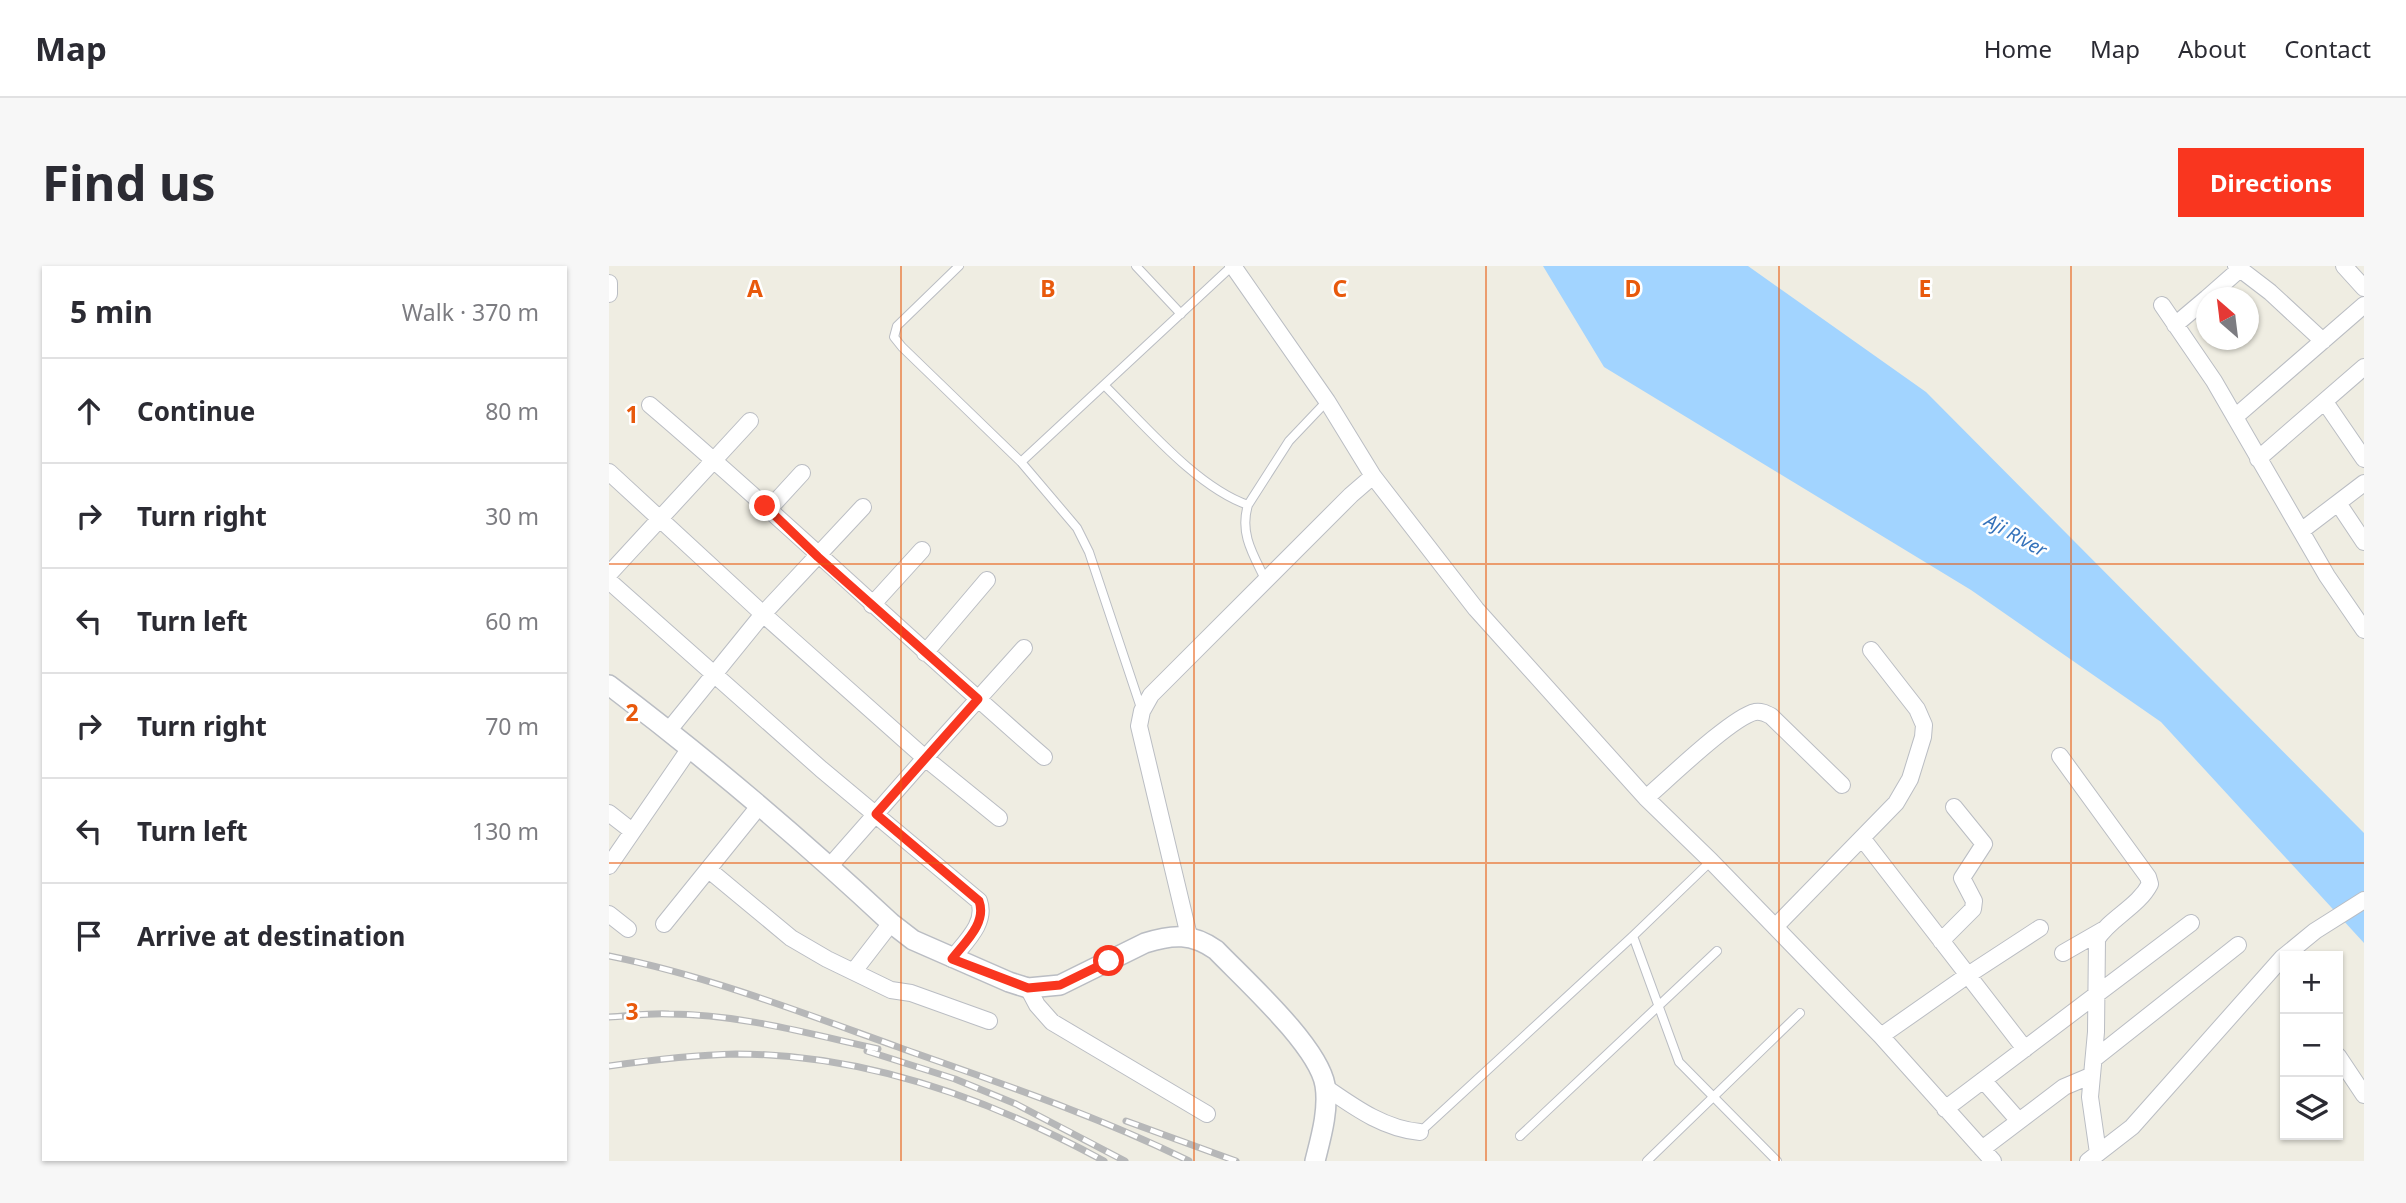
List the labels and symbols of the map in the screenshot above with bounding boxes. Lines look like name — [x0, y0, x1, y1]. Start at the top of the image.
text: A — [747, 272, 763, 304]
text: B — [1040, 272, 1056, 304]
text: C — [1333, 272, 1348, 304]
text: D — [1625, 272, 1641, 304]
text: E — [1919, 272, 1931, 304]
north arrow — [2196, 287, 2259, 350]
text: 1 — [625, 398, 639, 430]
route end — [749, 490, 780, 521]
water label: Aji River — [1979, 506, 2053, 563]
text: 2 — [625, 696, 639, 728]
route start — [1093, 945, 1124, 976]
text: 3 — [625, 995, 639, 1027]

